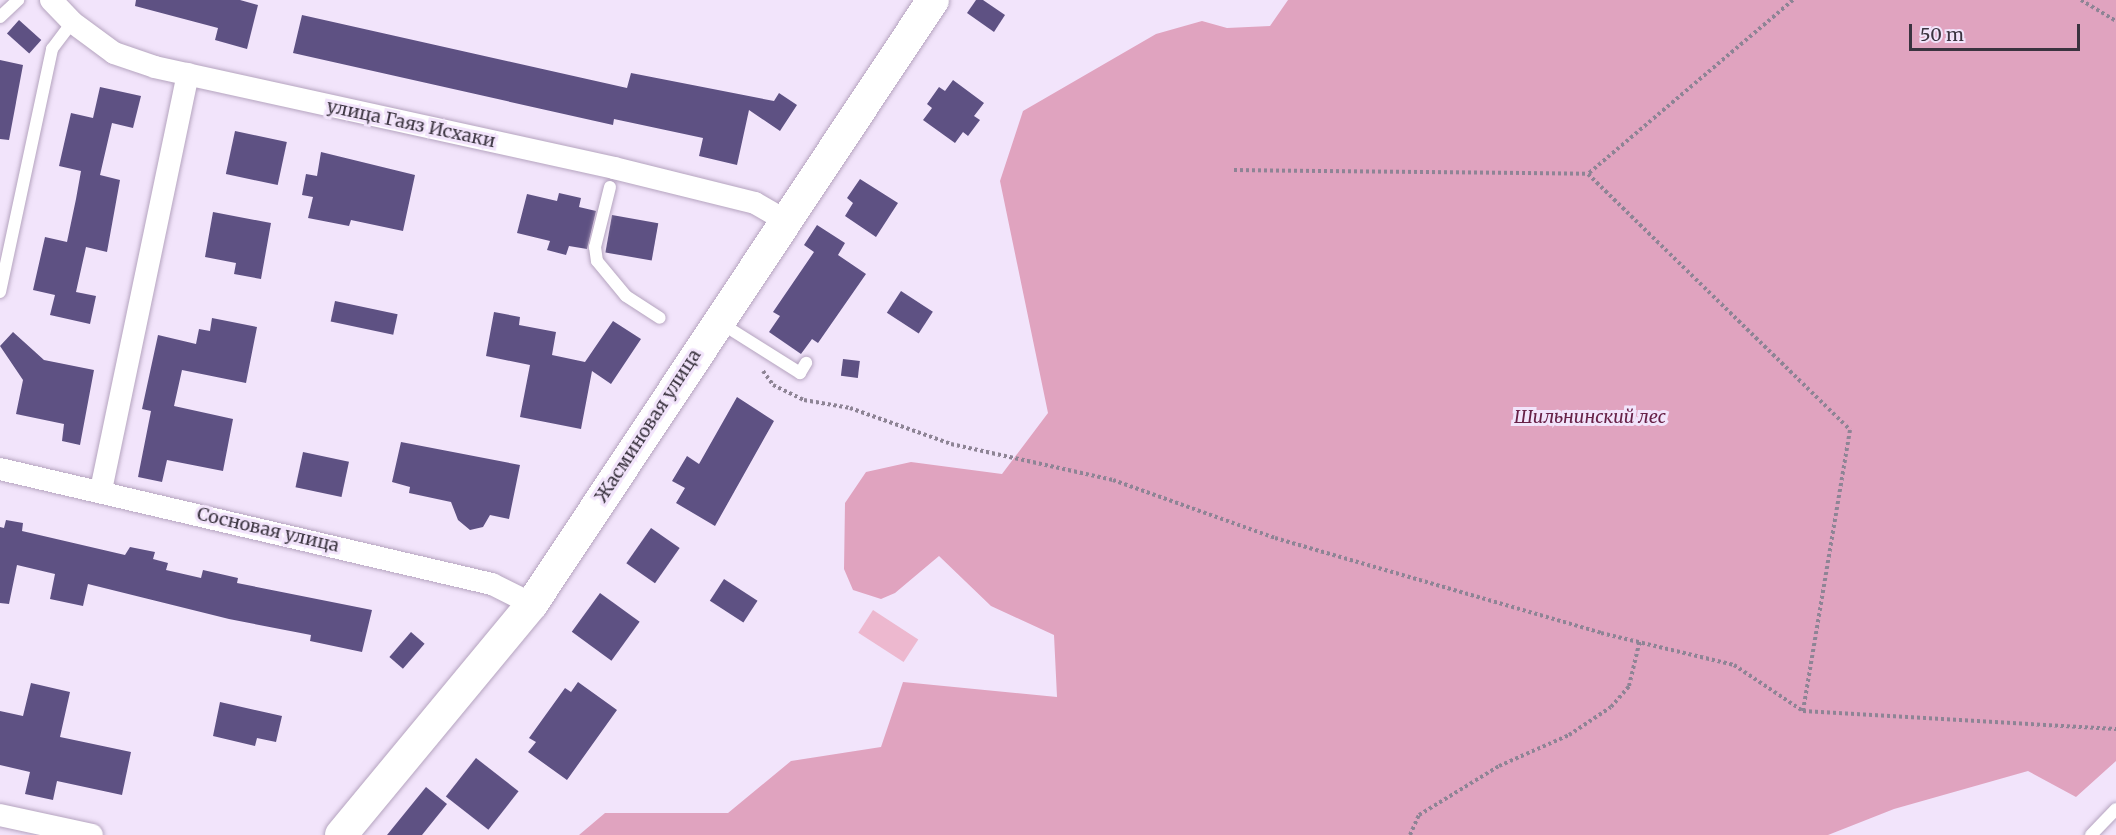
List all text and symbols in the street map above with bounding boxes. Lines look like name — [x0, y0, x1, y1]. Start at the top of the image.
scale bar — [1912, 12, 2083, 50]
text: 50 m — [1920, 23, 1964, 46]
street label: улица Гаяз Исхаки — [325, 96, 497, 152]
street label: Жасминовая улица — [590, 345, 706, 507]
park label: Шильнинский лес — [1514, 406, 1666, 428]
street label: Сосновая улица — [195, 503, 341, 557]

